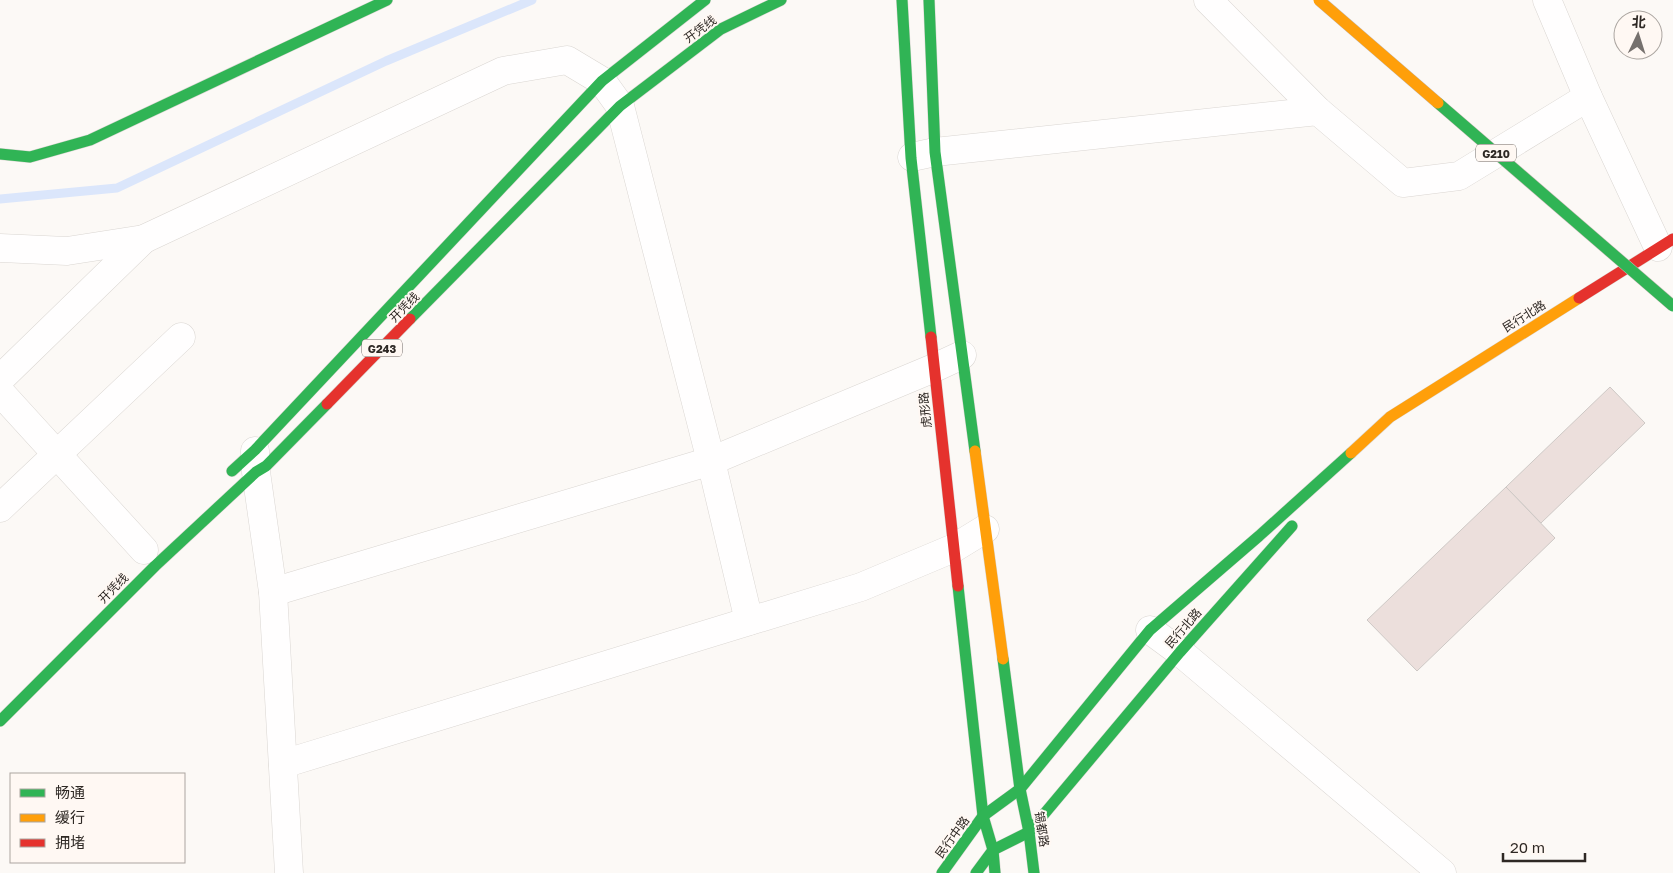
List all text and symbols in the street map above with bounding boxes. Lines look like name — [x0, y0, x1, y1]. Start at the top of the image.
north arrow — [1613, 10, 1663, 60]
street label: 开凭线 — [681, 12, 719, 46]
text: 北 — [1631, 13, 1647, 31]
road number: G210 — [1476, 144, 1516, 162]
street label: 开凭线 — [386, 289, 422, 325]
street label: 民行北路 — [1500, 297, 1548, 335]
road number: G243 — [362, 339, 402, 356]
street label: 虎形路 — [916, 391, 934, 429]
street label: 开凭线 — [95, 570, 131, 606]
street label: 民行北路 — [1162, 605, 1204, 651]
legend — [10, 773, 185, 863]
text: 畅通 — [55, 783, 85, 801]
text: 缓行 — [55, 808, 85, 826]
street label: 锡都路 — [1032, 810, 1052, 848]
street label: 民行中路 — [932, 813, 972, 861]
scale bar — [1503, 830, 1586, 862]
text: 拥堵 — [55, 833, 85, 851]
text: 20 m — [1510, 838, 1545, 856]

